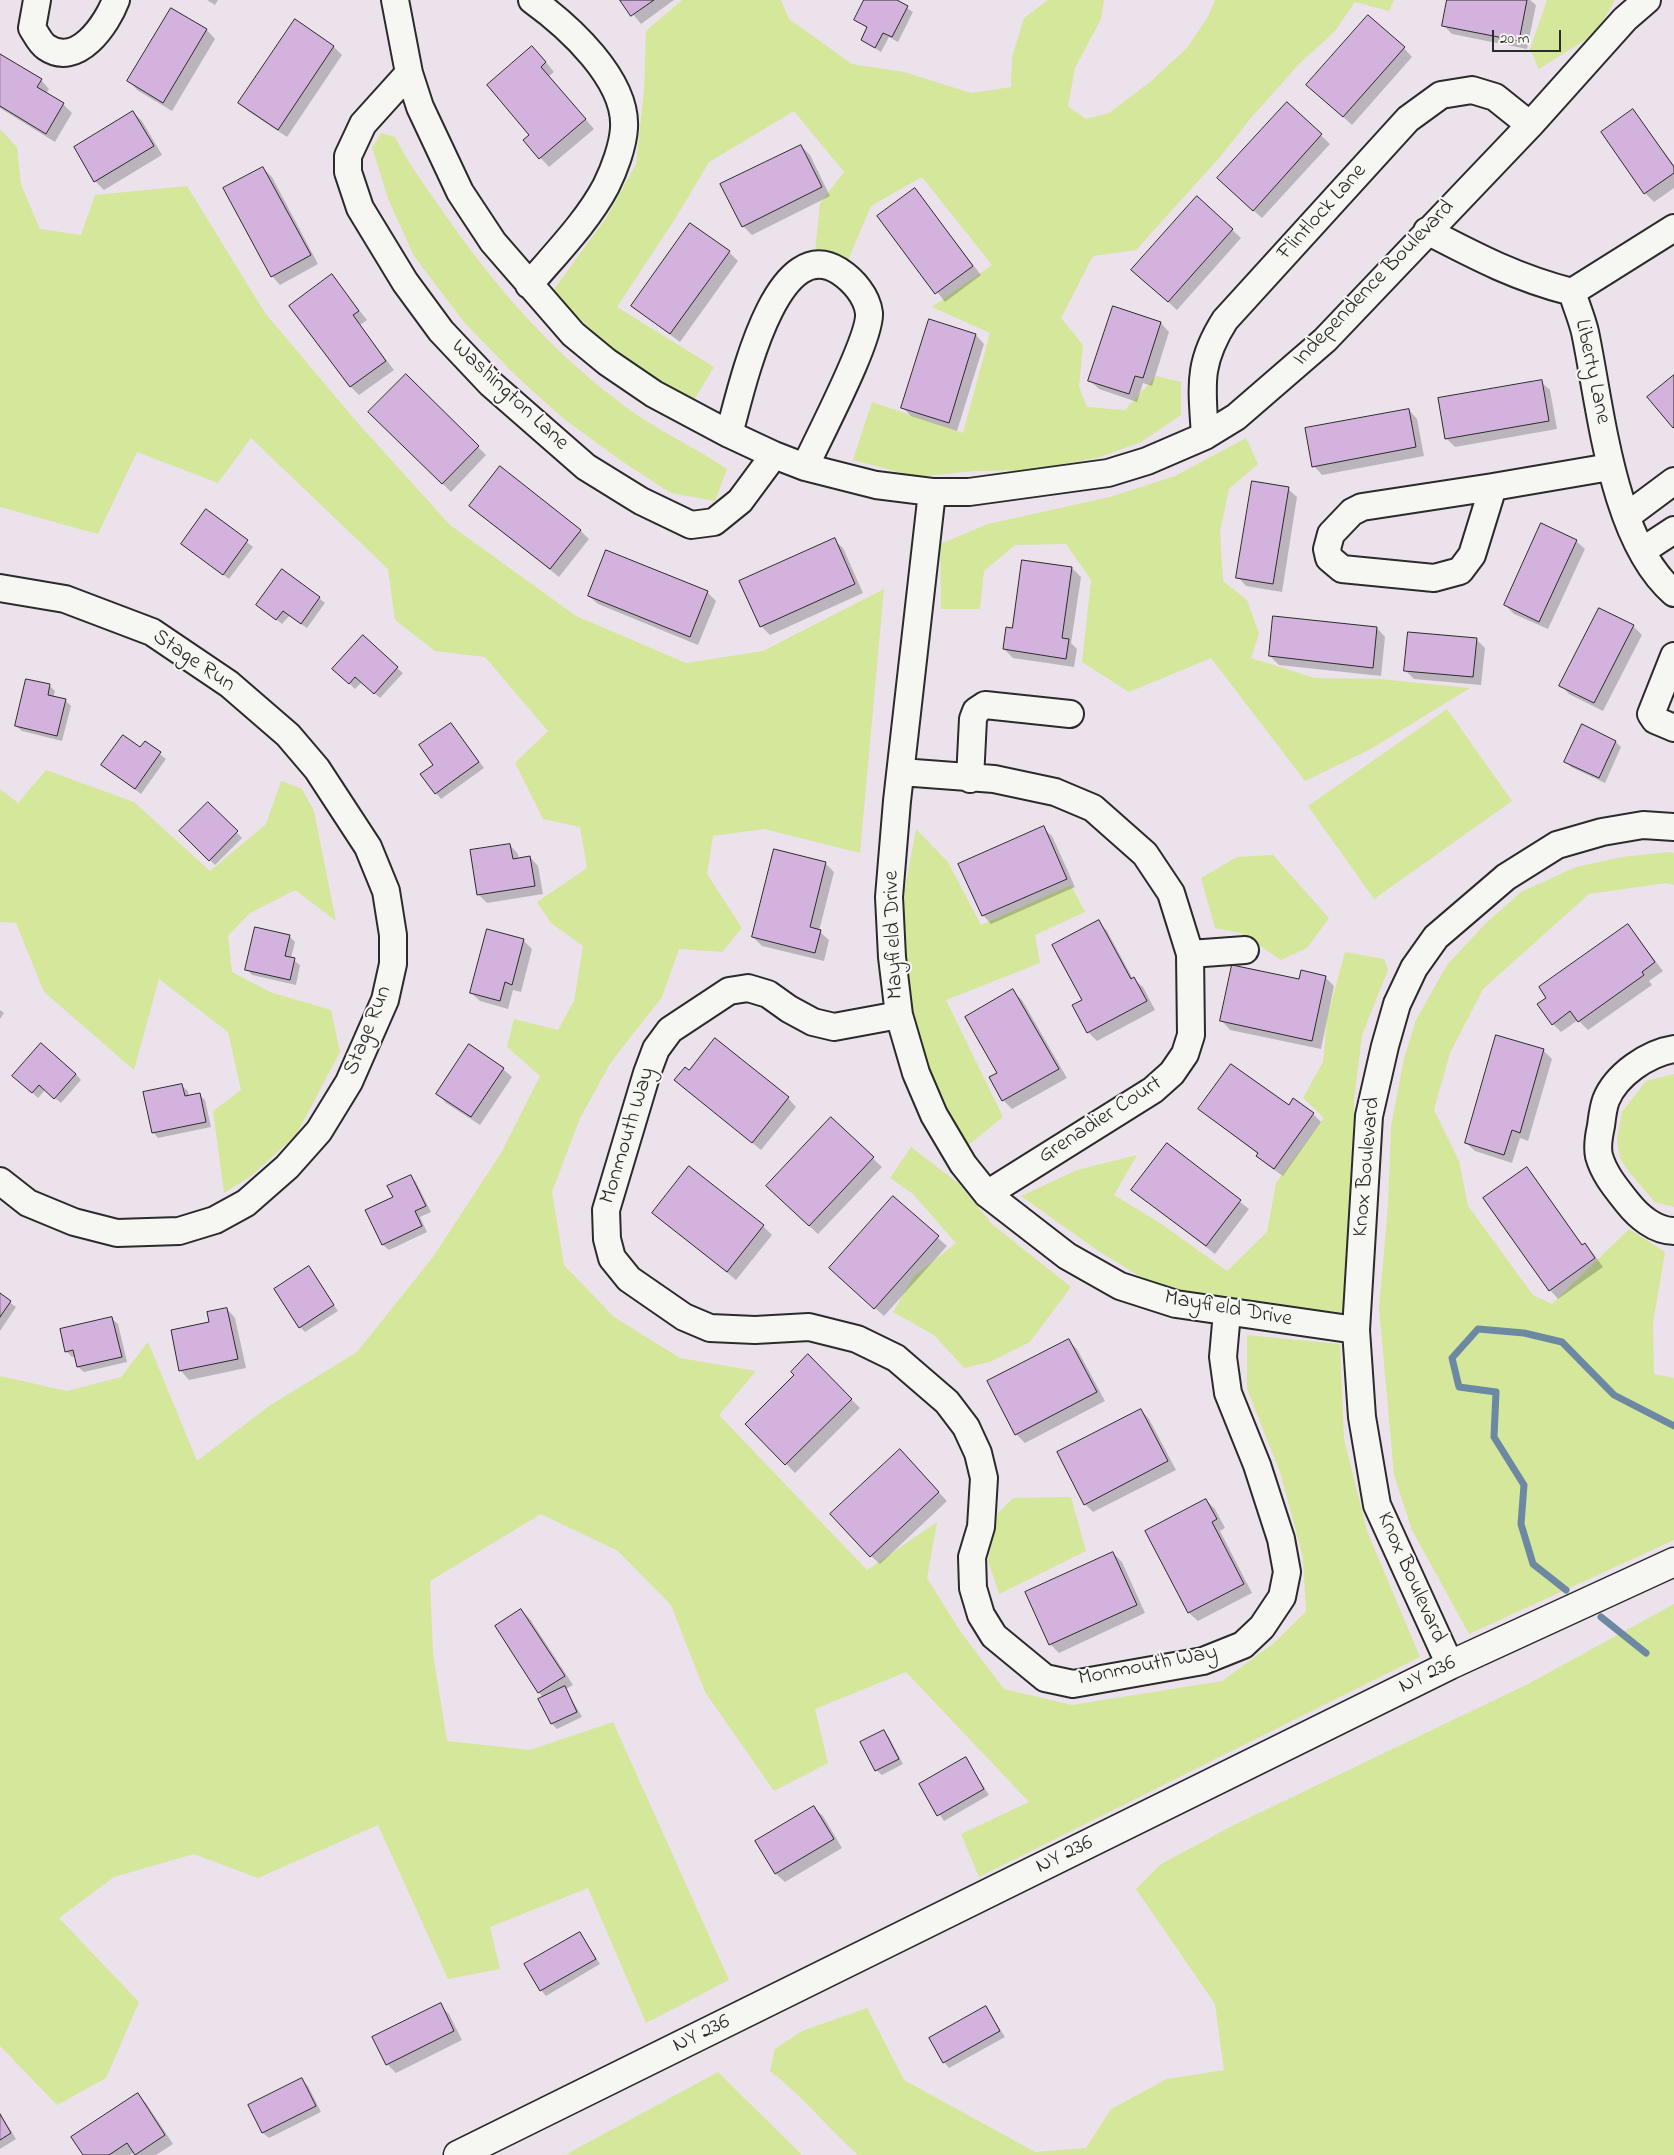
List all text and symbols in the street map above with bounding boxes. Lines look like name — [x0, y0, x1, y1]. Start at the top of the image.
scale bar — [1494, 20, 1563, 52]
text: 20 m — [1500, 28, 1529, 50]
street label: Flintlock Lane — [1273, 159, 1373, 267]
street label: Independence Boulevard — [1289, 195, 1461, 373]
street label: Liberty Lane — [1567, 317, 1615, 427]
street label: Washington Lane — [445, 335, 573, 457]
street label: Stage Run — [147, 625, 239, 699]
street label: Mayfield Drive — [880, 870, 910, 1000]
street label: Stage Run — [339, 982, 399, 1080]
street label: Monmouth Way — [596, 1065, 662, 1207]
street label: Grenadier Court — [1034, 1071, 1168, 1171]
street label: Knox Boulevard — [1349, 1096, 1387, 1238]
street label: Mayfield Drive — [1162, 1286, 1294, 1334]
street label: Knox Boulevard — [1369, 1509, 1451, 1647]
street label: Monmouth Way — [1076, 1641, 1220, 1693]
street label: NY 236 — [1395, 1651, 1461, 1701]
street label: NY 236 — [1032, 1831, 1098, 1881]
street label: NY 236 — [669, 2010, 735, 2060]

